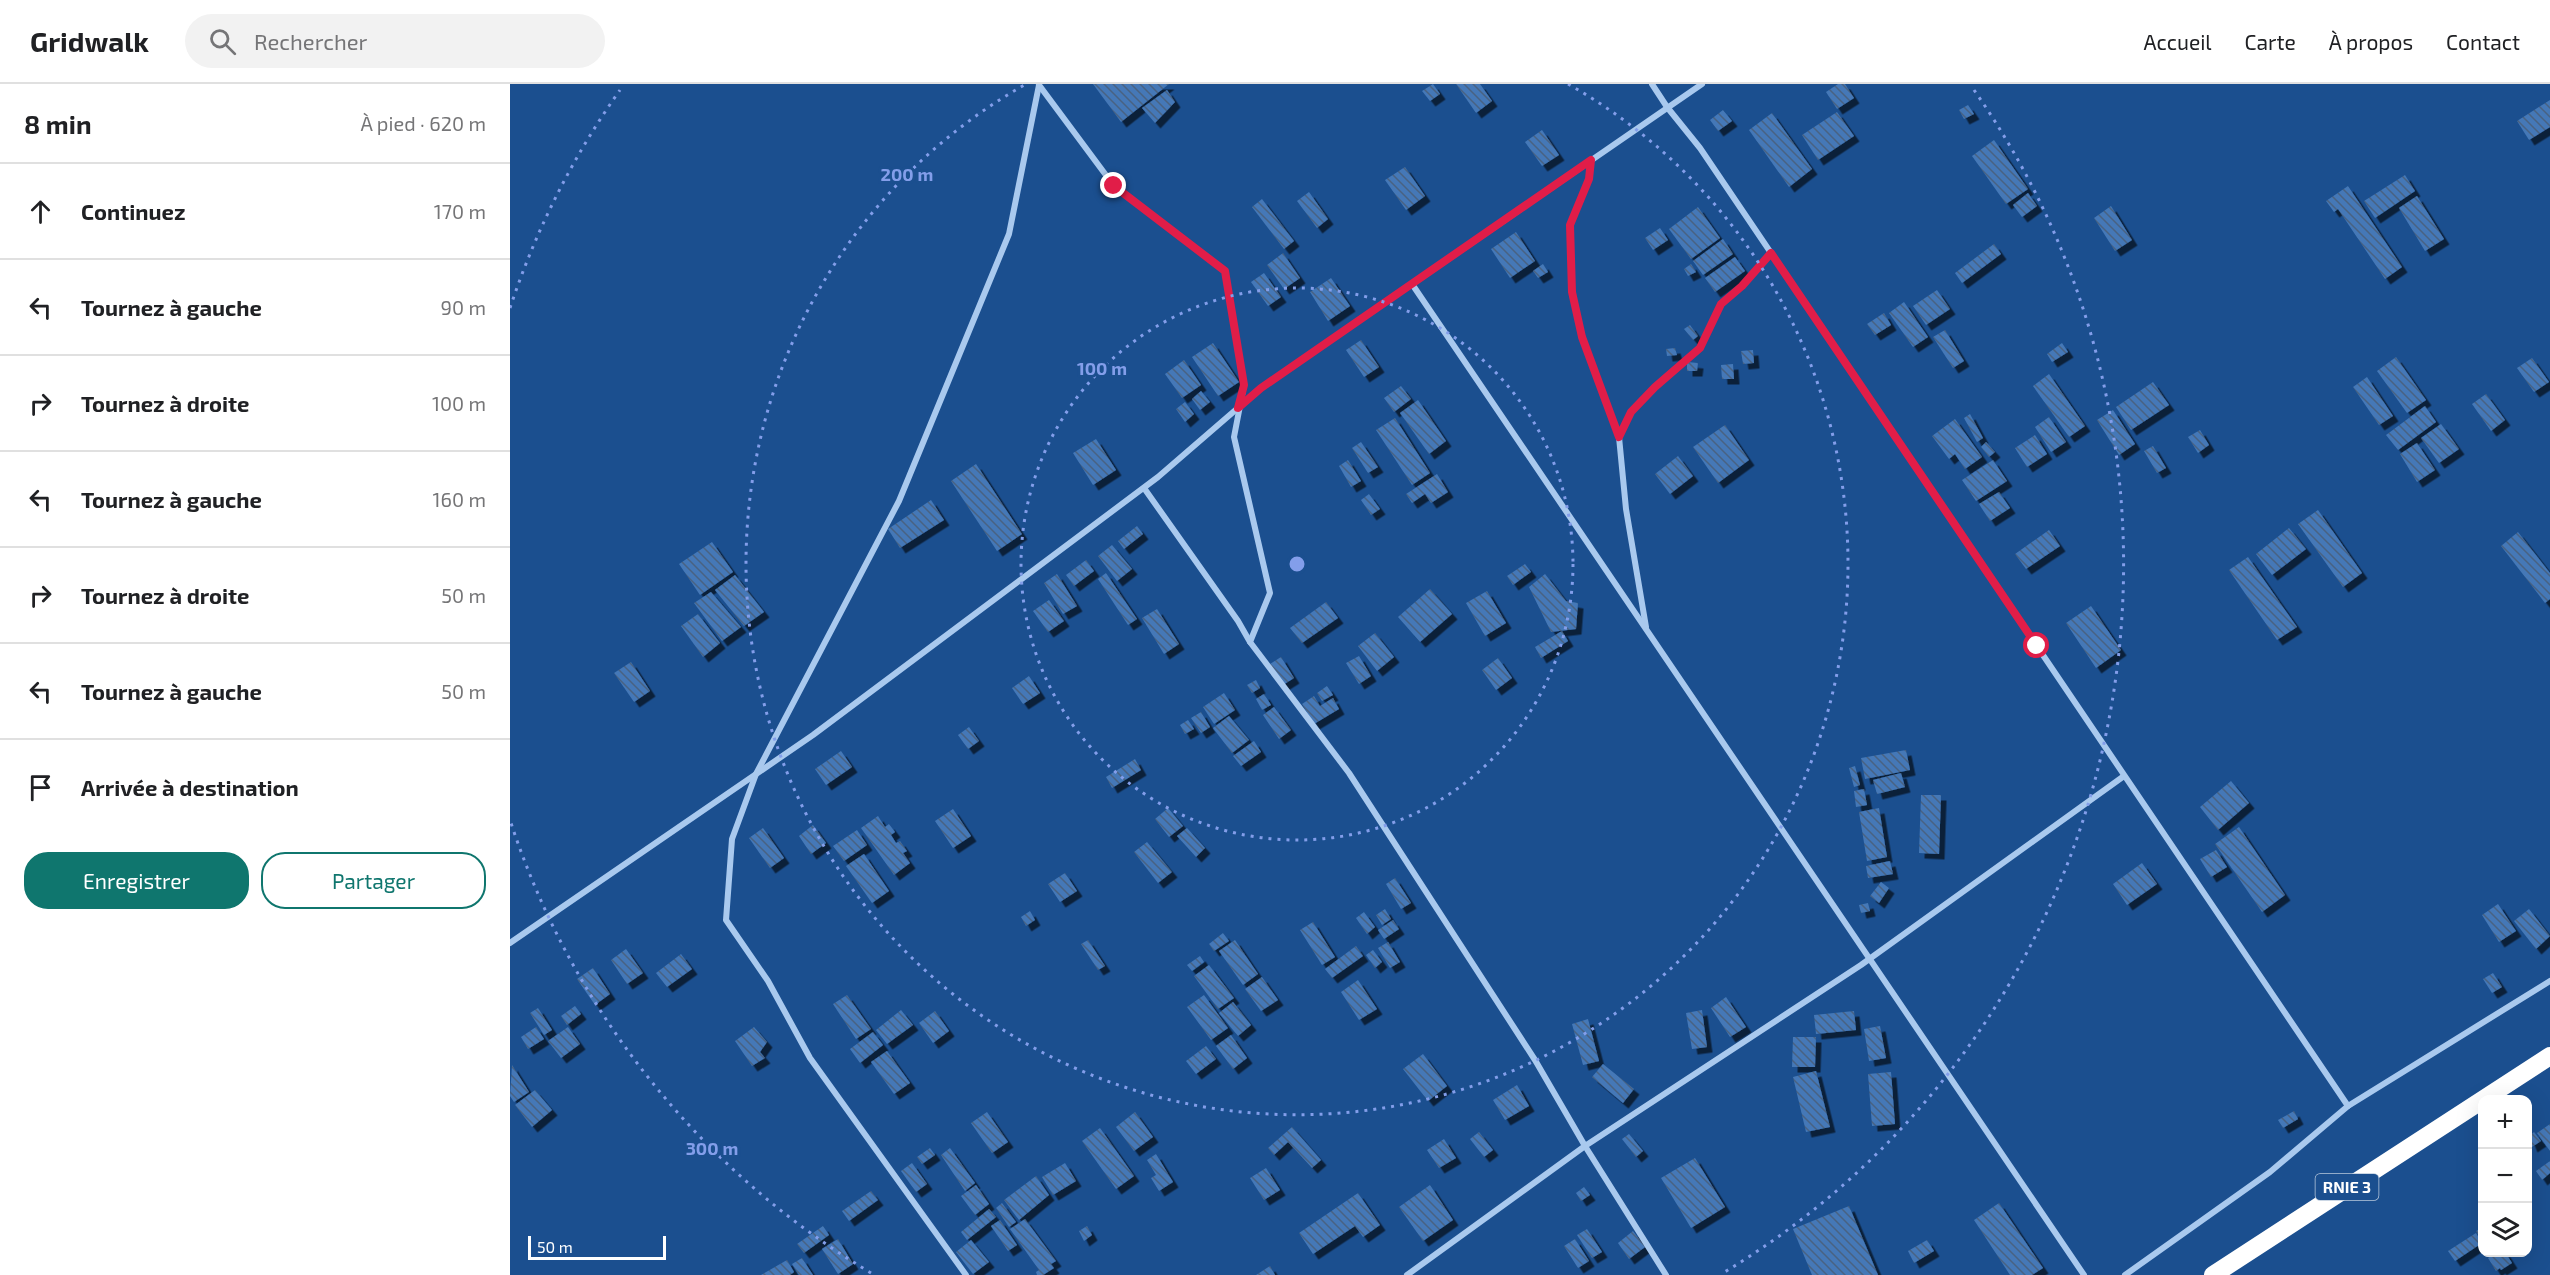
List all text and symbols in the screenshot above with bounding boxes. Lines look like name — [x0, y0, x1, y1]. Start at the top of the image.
search box — [185, 14, 605, 68]
text: Gridwalk — [30, 24, 149, 58]
icon: search — [206, 25, 239, 58]
text: Rechercher — [254, 28, 367, 54]
text: Accueil — [2143, 29, 2212, 54]
text: Carte — [2245, 29, 2296, 54]
text: À propos — [2329, 29, 2413, 54]
text: Contact — [2446, 29, 2520, 54]
text: 8 min — [24, 108, 92, 139]
text: À pied · 620 m — [360, 111, 486, 135]
text: 200 m — [881, 163, 933, 185]
route end — [1100, 172, 1126, 198]
icon: ahead — [24, 195, 57, 228]
text: Continuez — [81, 198, 185, 224]
text: 170 m — [434, 199, 486, 223]
icon: left — [24, 291, 57, 324]
text: Tournez à gauche — [81, 294, 262, 320]
text: 90 m — [441, 295, 486, 319]
text: 100 m — [1077, 357, 1127, 379]
icon: right — [24, 387, 57, 420]
text: Tournez à droite — [81, 390, 250, 416]
text: 100 m — [432, 391, 486, 415]
icon: left — [24, 483, 57, 516]
text: Tournez à gauche — [81, 486, 262, 512]
text: 160 m — [433, 487, 486, 511]
centre of rings — [1287, 554, 1307, 574]
icon: right — [24, 579, 57, 612]
text: Tournez à droite — [81, 582, 250, 608]
text: 50 m — [441, 583, 486, 607]
route start — [2023, 632, 2049, 658]
icon: left — [24, 675, 57, 708]
text: Tournez à gauche — [81, 678, 262, 704]
text: 50 m — [441, 679, 486, 703]
icon: arrive — [24, 771, 57, 804]
text: Arrivée à destination — [81, 774, 299, 800]
button: Enregistrer — [24, 852, 249, 909]
button: Partager — [261, 852, 486, 909]
map controls — [2478, 1095, 2532, 1257]
button: + — [2478, 1095, 2532, 1149]
text: 300 m — [686, 1137, 738, 1159]
button: − — [2478, 1149, 2532, 1203]
road number: RNIE 3 — [2316, 1174, 2378, 1200]
button: layers — [2478, 1203, 2532, 1257]
scale bar — [528, 1233, 666, 1260]
text: 50 m — [537, 1237, 573, 1256]

